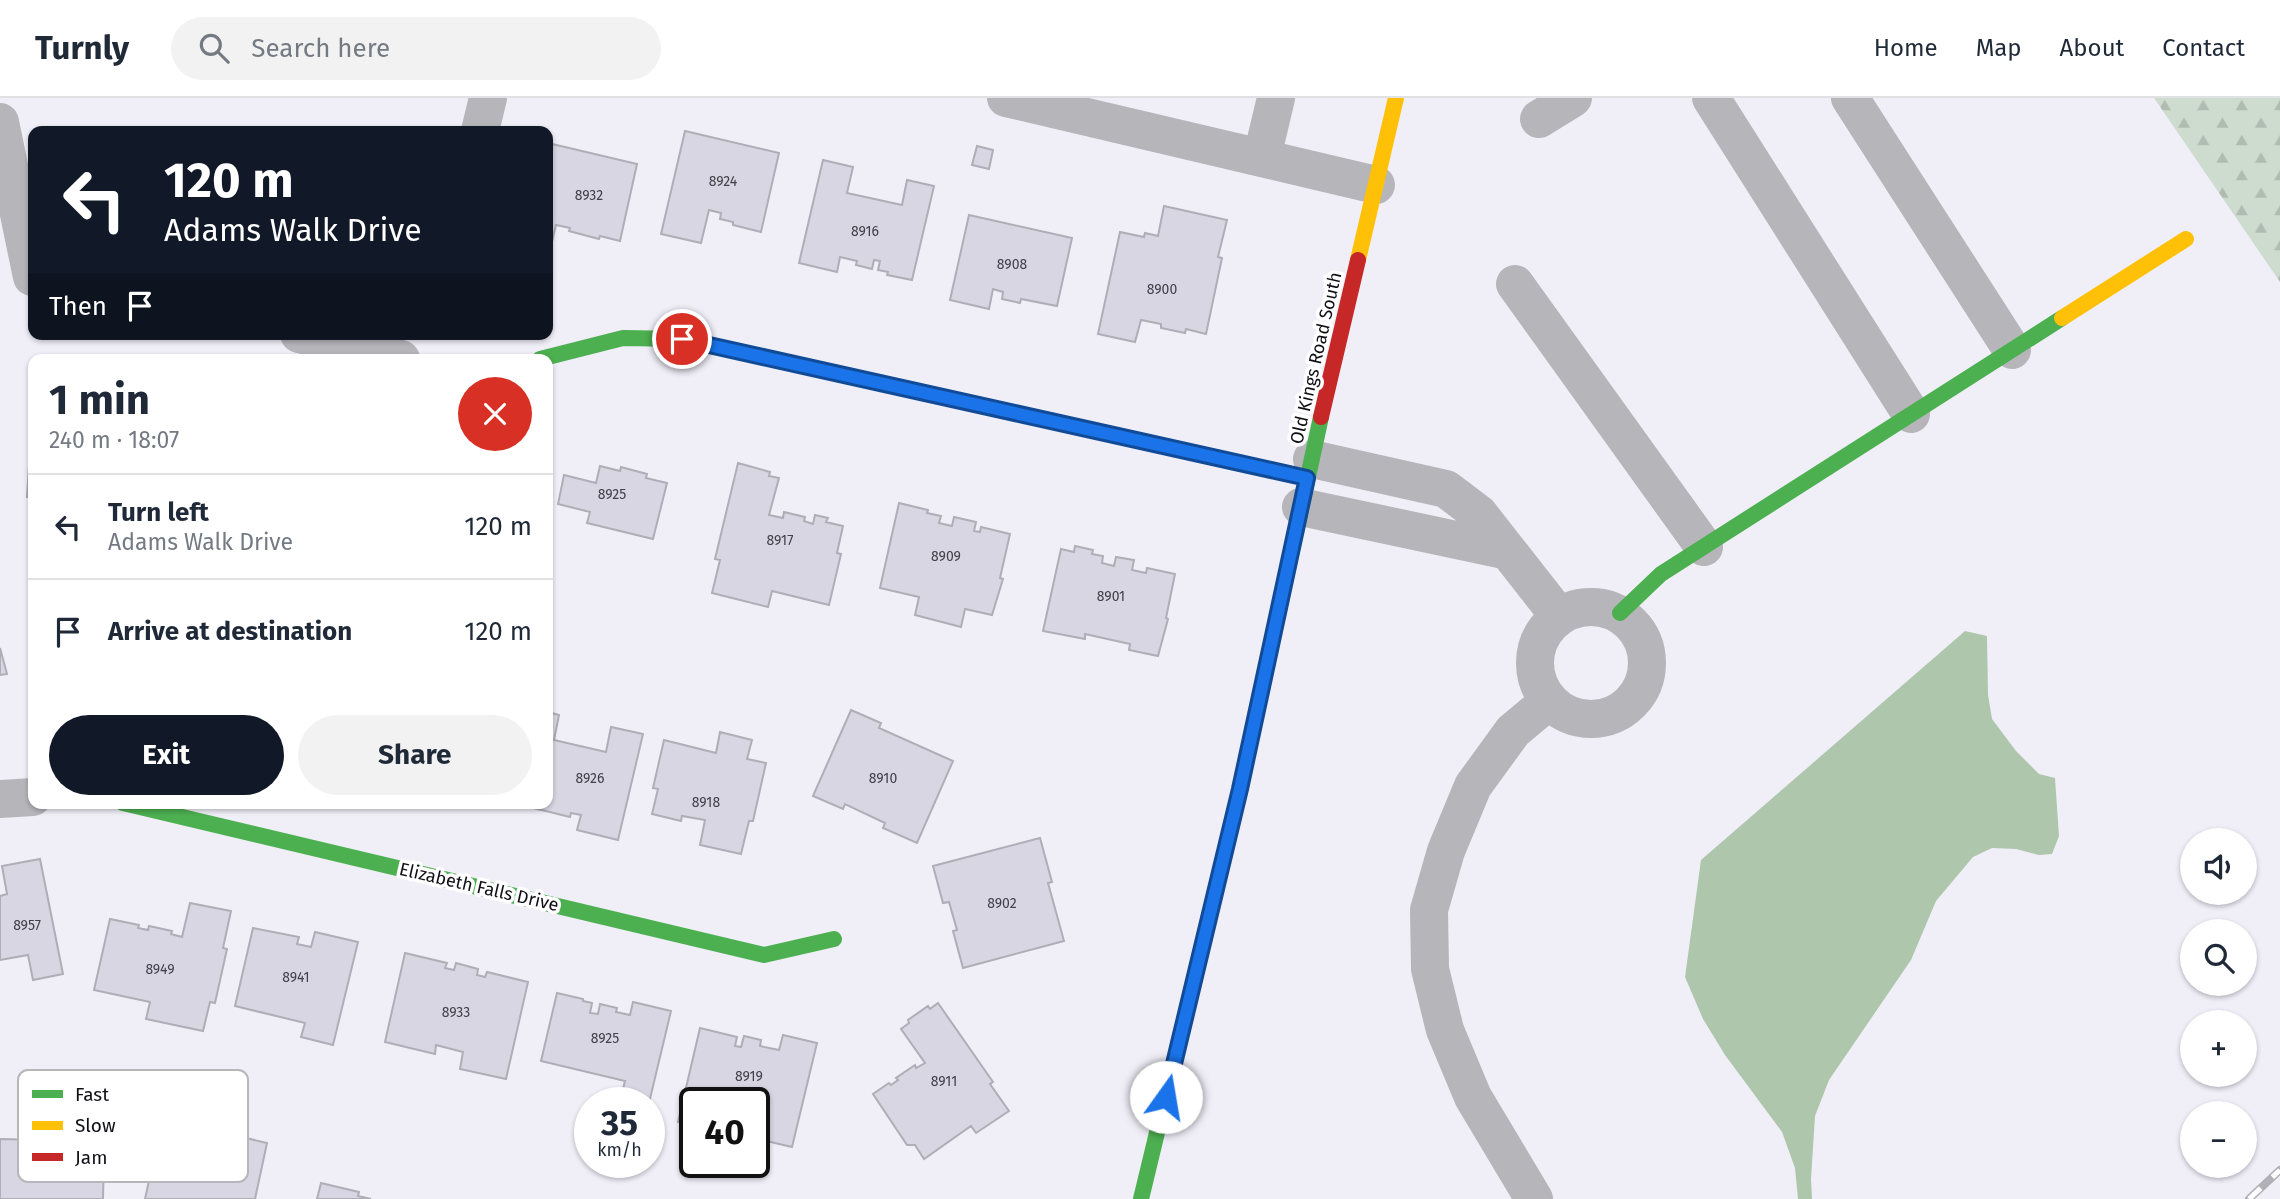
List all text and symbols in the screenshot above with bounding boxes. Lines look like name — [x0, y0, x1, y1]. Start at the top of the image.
search box — [171, 17, 661, 80]
text: Turnly — [35, 28, 129, 68]
icon: search — [195, 29, 233, 67]
text: Search here — [251, 33, 390, 64]
text: Home — [1874, 34, 1938, 62]
text: Map — [1976, 34, 2022, 62]
text: About — [2060, 34, 2124, 62]
text: Contact — [2162, 34, 2245, 62]
text: 120 m — [164, 151, 294, 210]
icon: left — [49, 154, 140, 245]
house number: 8924 — [709, 173, 738, 190]
house number: 8932 — [575, 187, 603, 204]
text: Adams Walk Drive — [164, 211, 422, 249]
house number: 8916 — [851, 223, 879, 240]
house number: 8908 — [997, 256, 1027, 273]
street label: Old Kings Road South — [1285, 270, 1347, 446]
house number: 8900 — [1147, 281, 1177, 298]
icon: arrive — [121, 287, 159, 325]
text: Then — [49, 291, 107, 322]
pin — [652, 309, 712, 369]
icon: arrive — [663, 320, 701, 358]
text: 1 min — [49, 375, 150, 425]
button: close — [458, 377, 532, 451]
text: 240 m · 18:07 — [49, 426, 179, 454]
house number: 8925 — [598, 486, 626, 503]
text: Turn left — [108, 497, 209, 528]
icon: left — [49, 508, 87, 546]
text: 120 m — [464, 511, 532, 542]
text: Adams Walk Drive — [108, 528, 293, 556]
house number: 8917 — [767, 532, 793, 549]
house number: 8909 — [931, 548, 961, 565]
house number: 8901 — [1097, 588, 1125, 605]
icon: arrive — [49, 613, 87, 651]
text: Arrive at destination — [108, 616, 352, 647]
text: 120 m — [464, 616, 532, 647]
button: Exit — [49, 715, 284, 795]
button: Share — [298, 715, 532, 795]
house number: 8926 — [576, 770, 604, 787]
house number: 8910 — [869, 770, 897, 787]
house number: 8918 — [692, 794, 720, 811]
map controls — [2180, 828, 2257, 1178]
button: sound — [2180, 828, 2257, 905]
street label: Elizabeth Falls Drive — [397, 858, 561, 916]
house number: 8902 — [987, 895, 1017, 912]
house number: 8957 — [13, 917, 41, 934]
button: search — [2180, 919, 2257, 996]
house number: 8949 — [145, 961, 175, 978]
house number: 8941 — [282, 969, 310, 986]
house number: 8933 — [442, 1004, 470, 1021]
button: + — [2180, 1010, 2257, 1087]
house number: 8925 — [591, 1030, 619, 1047]
position arrow — [1129, 1060, 1203, 1134]
house number: 8919 — [735, 1068, 763, 1085]
legend — [18, 1070, 248, 1182]
house number: 8911 — [931, 1073, 957, 1090]
text: Fast — [75, 1083, 109, 1106]
speed limit sign: 40 — [679, 1087, 770, 1178]
button: − — [2180, 1101, 2257, 1178]
text: 35 — [601, 1102, 638, 1144]
text: Slow — [75, 1114, 116, 1137]
text: km/h — [597, 1139, 642, 1161]
text: Jam — [75, 1146, 107, 1169]

